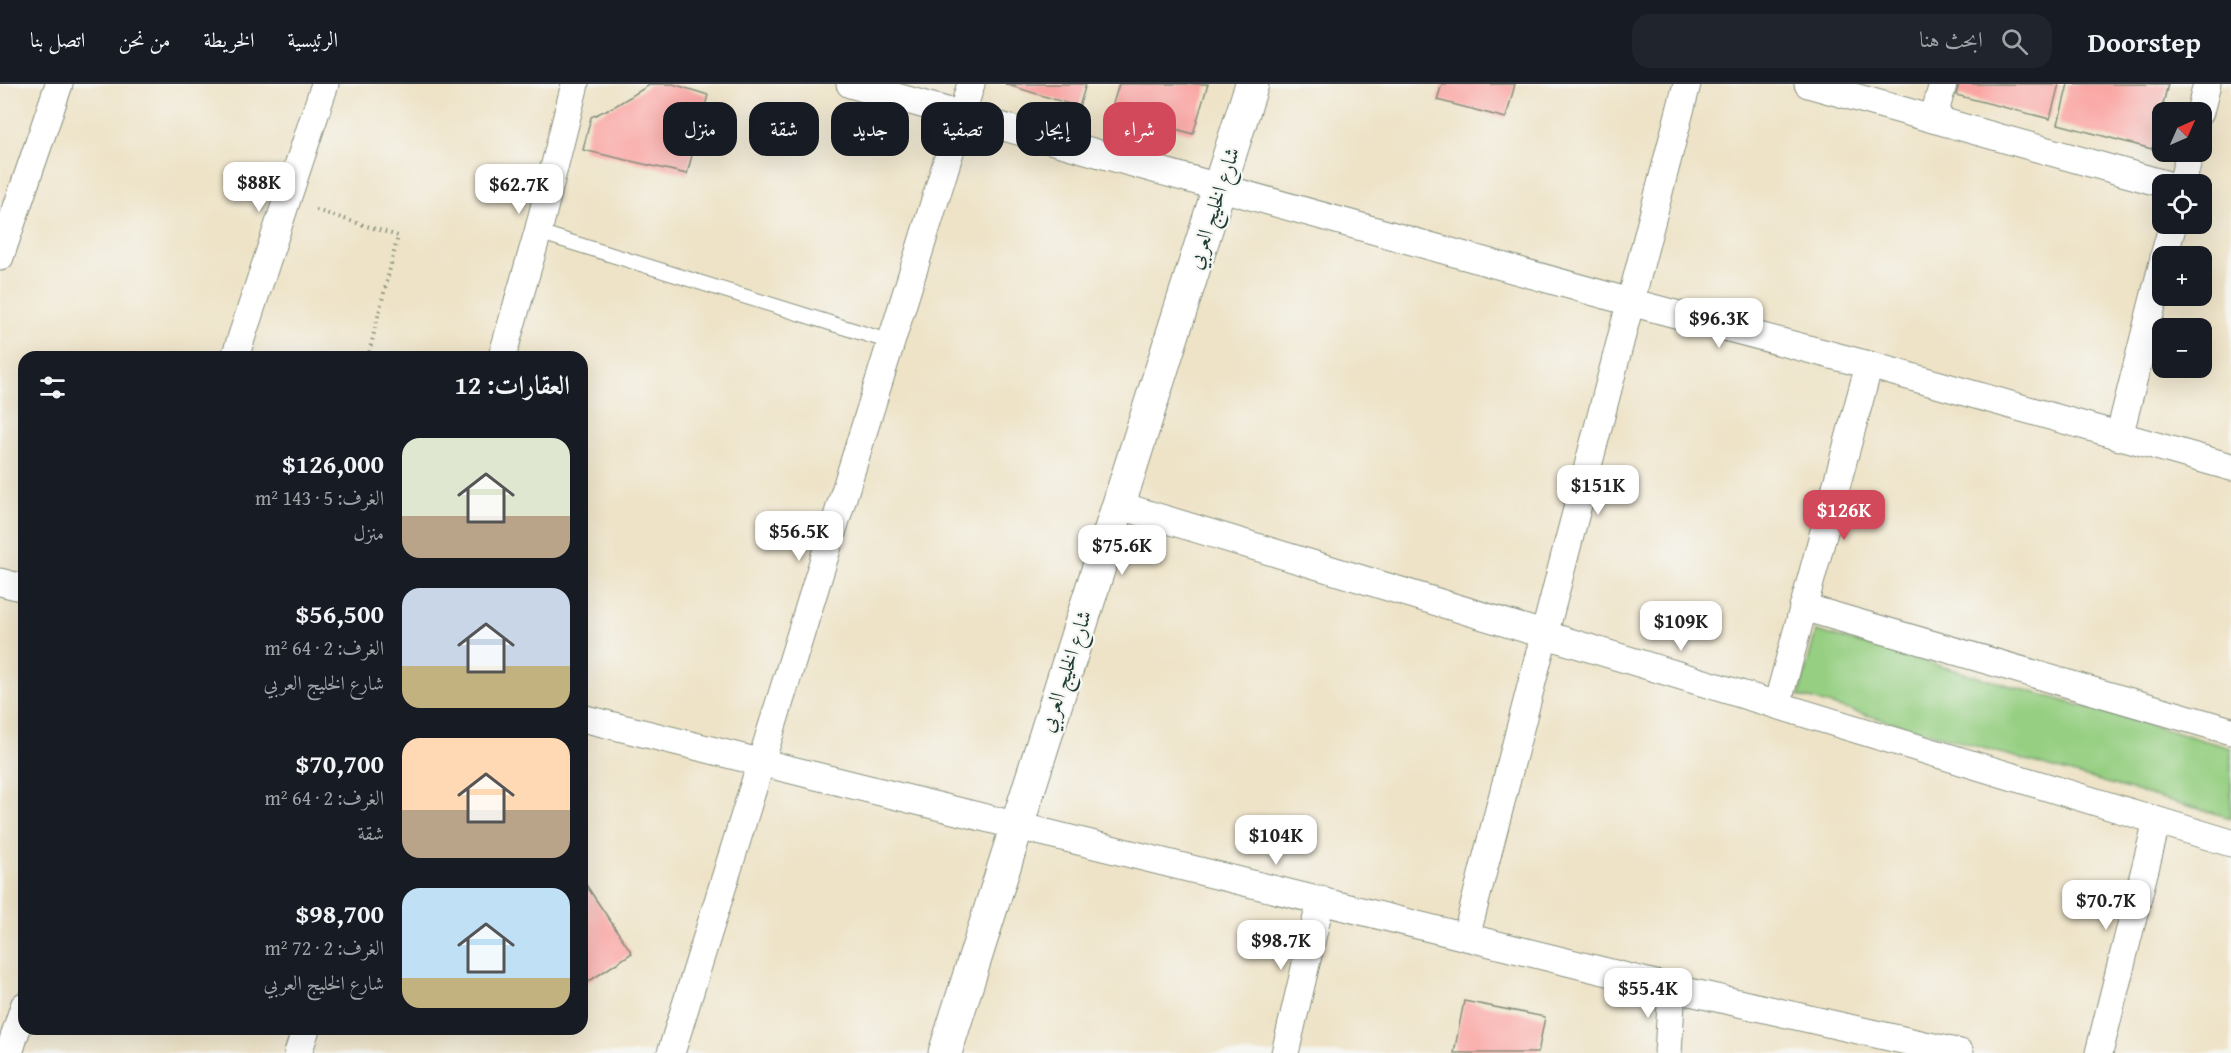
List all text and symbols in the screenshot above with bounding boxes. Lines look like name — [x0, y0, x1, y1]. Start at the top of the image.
search box — [1632, 14, 2052, 68]
text: Doorstep — [2088, 21, 2201, 62]
text: ابحث هنا — [1919, 23, 1983, 55]
text: اتصل بنا — [30, 24, 85, 55]
text: من نحن — [118, 24, 171, 55]
text: الخريطة — [204, 24, 255, 55]
text: الرئيسية — [288, 24, 338, 55]
icon: search — [1998, 25, 2031, 58]
chip: منزل — [663, 102, 737, 156]
chip: شقة — [749, 102, 819, 156]
chip: جديد — [831, 102, 909, 156]
chip: تصفية — [921, 102, 1004, 156]
chip: إيجار — [1016, 102, 1091, 156]
chip: شراء — [1103, 102, 1176, 156]
north arrow — [2152, 102, 2212, 162]
map controls — [2152, 102, 2212, 378]
street label: شارع الخليج العربي — [1179, 143, 1251, 274]
pin: $88K — [223, 162, 295, 213]
pin: $62.7K — [470, 164, 568, 215]
text: $88K — [237, 167, 281, 196]
text: $62.7K — [489, 169, 549, 198]
button: locate — [2152, 174, 2212, 234]
button: + — [2152, 246, 2212, 306]
pin: $96.3K — [1670, 298, 1768, 349]
text: $96.3K — [1689, 303, 1749, 332]
button: − — [2152, 318, 2212, 378]
text: العقارات: 12 — [454, 365, 570, 404]
icon: filters — [36, 371, 69, 404]
text: $126,000 — [282, 444, 384, 483]
icon: home — [450, 462, 522, 534]
pin: $151K — [1556, 465, 1640, 516]
text: $151K — [1571, 470, 1625, 499]
text: الغرف: 5 · 143 m² — [255, 483, 384, 512]
pin: $126K — [1802, 490, 1886, 541]
text: $126K — [1817, 495, 1871, 524]
pin: $56.5K — [750, 511, 848, 562]
text: $56.5K — [769, 516, 829, 545]
text: منزل — [353, 518, 384, 547]
pin: $75.6K — [1073, 525, 1171, 576]
text: $75.6K — [1092, 530, 1152, 559]
text: $56,500 — [296, 594, 384, 633]
pin: $109K — [1639, 601, 1723, 652]
street label: شارع الخليج العربي — [1031, 606, 1103, 737]
text: $109K — [1654, 606, 1708, 635]
icon: home — [450, 612, 522, 684]
text: الغرف: 2 · 64 m² — [265, 633, 384, 662]
text: شارع الخليج العربي — [264, 668, 384, 697]
text: $70,700 — [296, 744, 384, 783]
icon: home — [450, 762, 522, 834]
text: الغرف: 2 · 64 m² — [265, 783, 384, 812]
pin: $104K — [1234, 815, 1318, 866]
text: شقة — [358, 818, 384, 847]
text: $104K — [1249, 820, 1303, 849]
pin: $70.7K — [2057, 880, 2155, 931]
text: $70.7K — [2076, 885, 2136, 914]
text: $98,700 — [296, 894, 384, 933]
icon: home — [450, 912, 522, 984]
pin: $98.7K — [1232, 920, 1330, 971]
text: $98.7K — [1251, 925, 1311, 954]
text: الغرف: 2 · 72 m² — [265, 933, 384, 962]
text: شارع الخليج العربي — [264, 968, 384, 997]
pin: $55.4K — [1599, 968, 1697, 1019]
text: $55.4K — [1618, 973, 1678, 1002]

